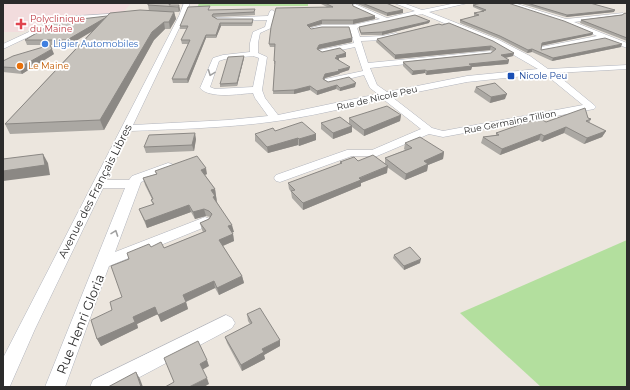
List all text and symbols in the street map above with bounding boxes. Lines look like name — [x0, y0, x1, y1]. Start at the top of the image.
place label: Polyclinique du Maine — [30, 13, 86, 34]
marker: Polyclinique du Maine — [15, 18, 27, 30]
place label: Ligier Automobiles — [53, 38, 139, 49]
marker: Ligier Automobiles — [40, 39, 50, 49]
place label: Le Maine — [28, 60, 69, 71]
marker: Le Maine — [15, 61, 25, 71]
one-way arrow — [207, 70, 215, 77]
place label: Nicole Peu — [519, 70, 567, 81]
marker: Nicole Peu — [506, 71, 516, 81]
street label: Rue de Nicole Peu — [335, 83, 418, 112]
street label: Rue Germaine Tillion — [463, 107, 557, 136]
street label: Avenue des Français Libres — [55, 121, 135, 260]
one-way arrow — [110, 230, 118, 237]
street label: Rue Henri Gloria — [53, 272, 107, 376]

